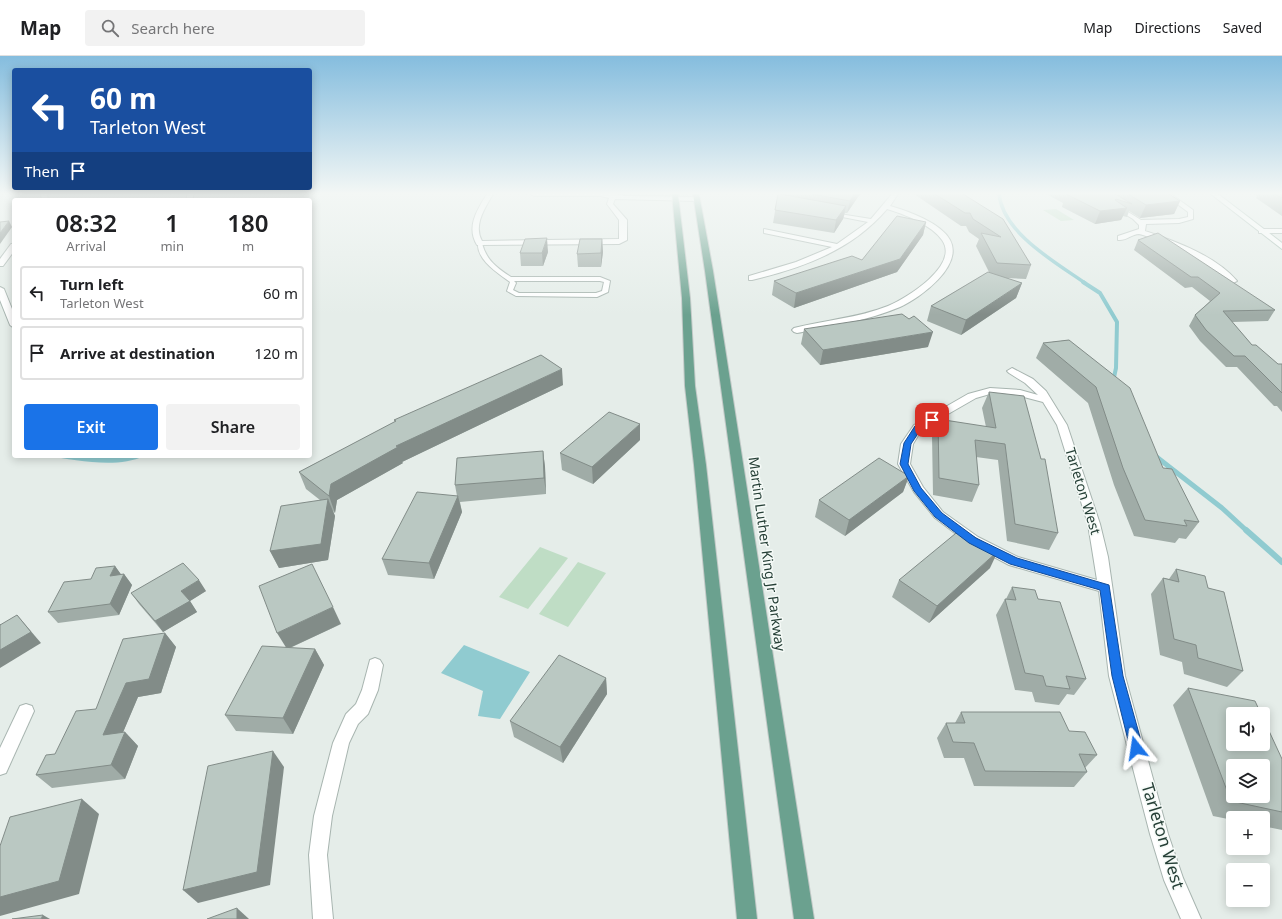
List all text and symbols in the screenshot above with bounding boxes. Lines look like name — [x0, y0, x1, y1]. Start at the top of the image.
search box — [85, 10, 365, 46]
text: Map — [20, 15, 61, 41]
icon: search — [99, 17, 121, 39]
text: Search here — [131, 18, 215, 38]
text: Map — [1083, 18, 1112, 37]
text: Directions — [1134, 18, 1201, 37]
text: Saved — [1223, 18, 1262, 37]
text: 60 m — [90, 79, 157, 117]
icon: left — [24, 84, 76, 136]
text: Tarleton West — [90, 115, 206, 139]
icon: arrive — [67, 160, 89, 182]
text: Then — [24, 161, 59, 181]
text: 08:32 — [55, 206, 117, 239]
text: 1 — [165, 206, 179, 239]
text: 180 — [227, 206, 269, 239]
text: Arrival — [66, 237, 106, 255]
text: min — [160, 237, 184, 255]
text: m — [242, 237, 254, 255]
text: Turn left — [60, 274, 124, 294]
icon: left — [26, 282, 48, 304]
text: 60 m — [263, 283, 298, 303]
text: Tarleton West — [60, 294, 144, 312]
icon: arrive — [26, 342, 48, 364]
text: Arrive at destination — [60, 343, 215, 363]
text: 120 m — [254, 343, 298, 363]
pin — [915, 403, 949, 437]
button: Exit — [24, 404, 158, 450]
button: Share — [166, 404, 300, 450]
icon: arrive — [921, 409, 943, 431]
street label: Tarleton West — [1061, 445, 1106, 537]
street label: Martin Luther King Jr Parkway — [744, 455, 791, 653]
map controls — [1226, 707, 1270, 907]
button: sound — [1226, 707, 1270, 751]
position arrow — [1115, 727, 1157, 769]
button: layers — [1226, 759, 1270, 803]
street label: Tarleton West — [1137, 780, 1190, 891]
button: + — [1226, 811, 1270, 855]
button: − — [1226, 863, 1270, 907]

